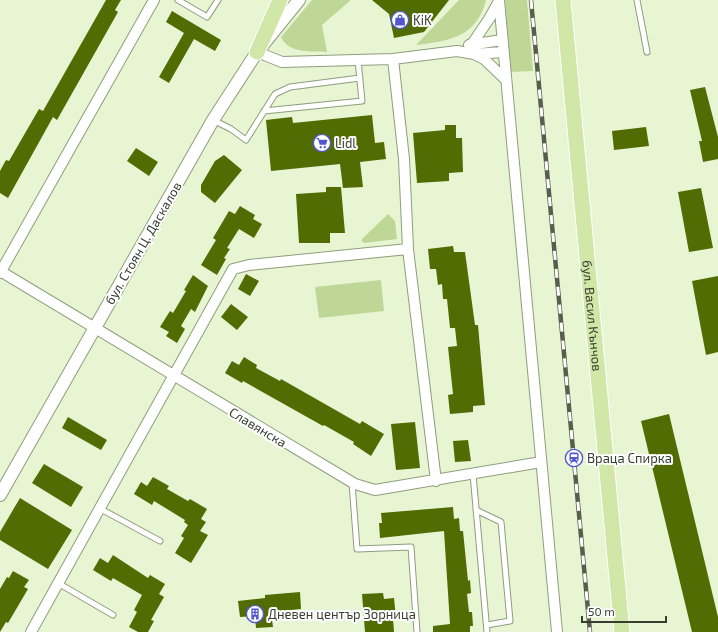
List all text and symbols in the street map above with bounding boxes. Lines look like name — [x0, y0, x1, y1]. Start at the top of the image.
shop icon: KiK — [390, 10, 410, 30]
place label: KiK — [413, 12, 432, 28]
supermarket icon: Lidl — [312, 133, 332, 153]
place label: Lidl — [335, 135, 356, 151]
street label: бул. Стоян Ц. Даскалов — [101, 179, 185, 307]
street label: бул. Васил Кънчов — [579, 259, 606, 372]
street label: Славянска — [226, 404, 290, 450]
station icon: Враца Спирка — [564, 448, 584, 468]
place label: Враца Спирка — [587, 450, 672, 466]
scale bar — [582, 598, 666, 624]
building icon: Дневен център Зорница — [245, 604, 265, 624]
text: 50 m — [588, 604, 615, 618]
place label: Дневен център Зорница — [268, 606, 416, 622]

